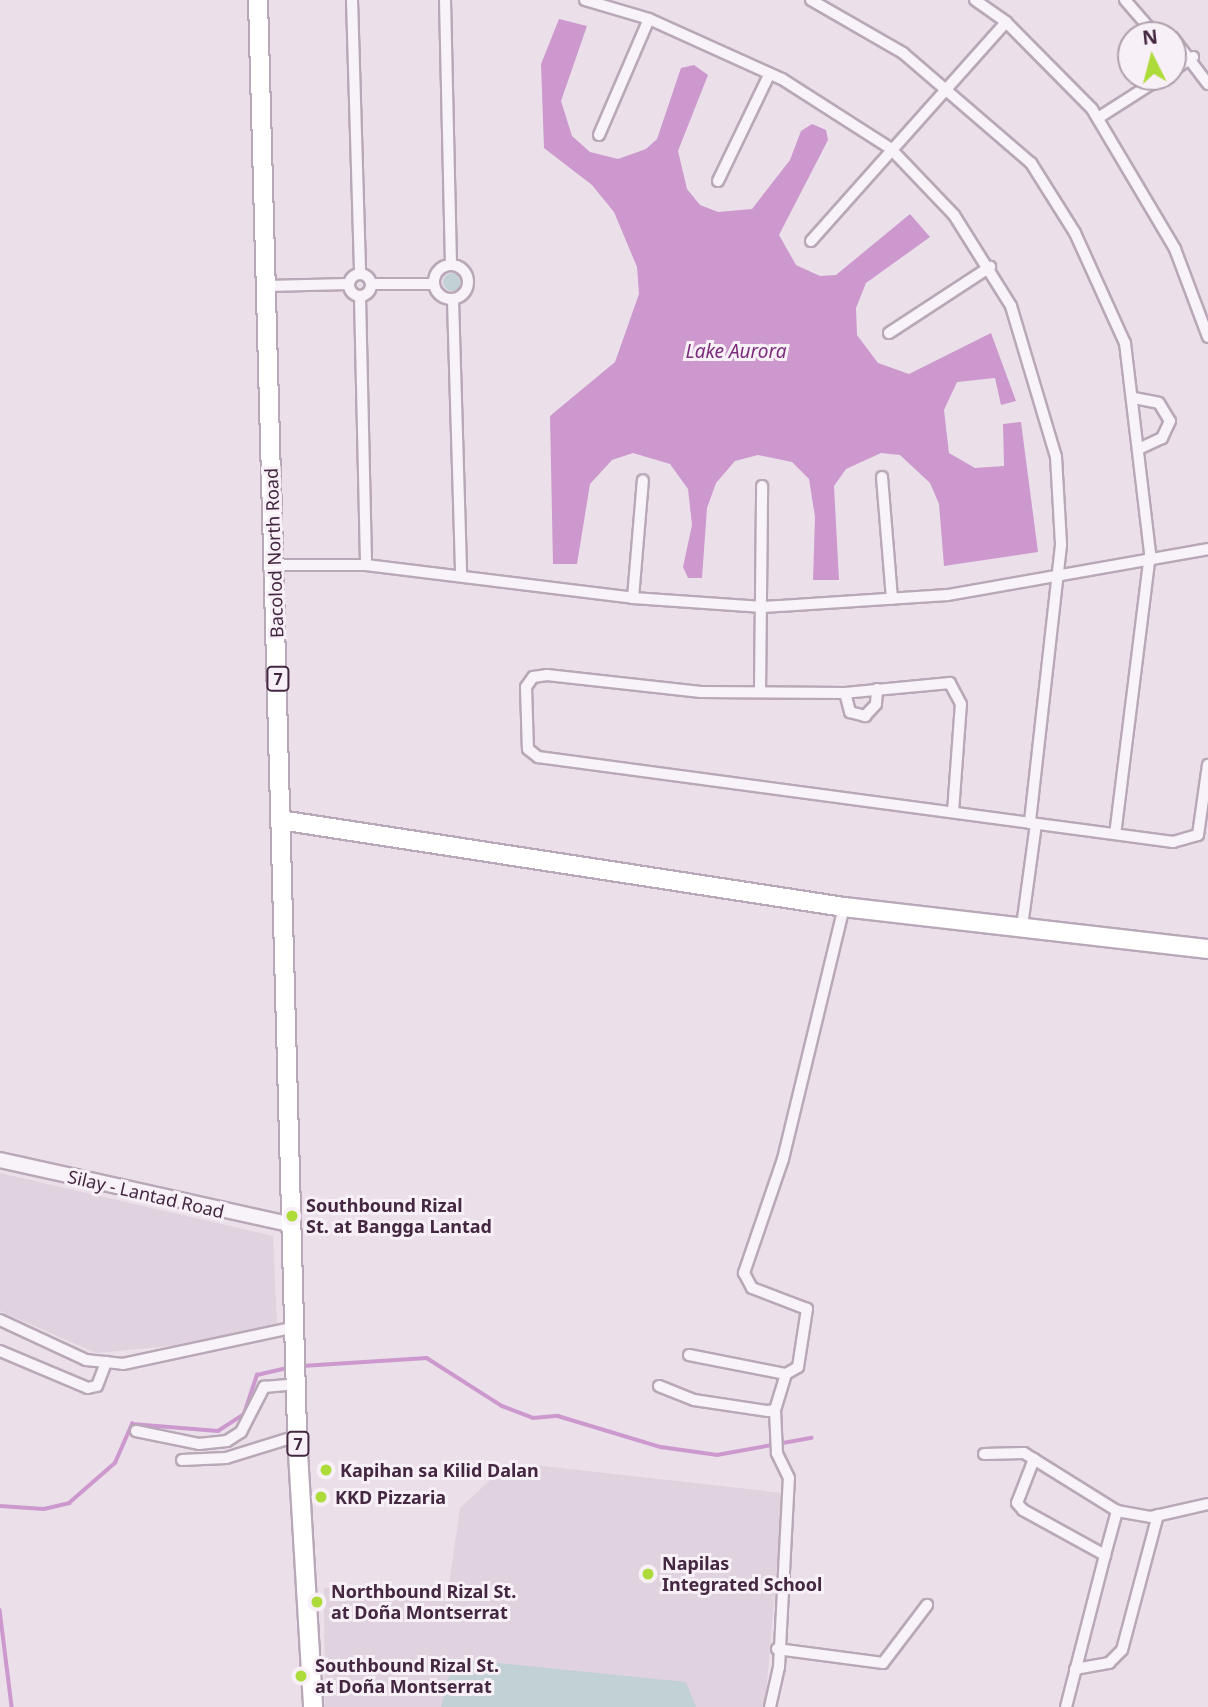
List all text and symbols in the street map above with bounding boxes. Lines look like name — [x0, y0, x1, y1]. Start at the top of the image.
north arrow — [1117, 21, 1187, 91]
text: N — [1141, 23, 1159, 51]
water label: Lake Aurora — [686, 341, 786, 363]
street label: Bacolod North Road — [260, 468, 288, 638]
road number: 7 — [266, 666, 290, 692]
street label: Silay - Lantad Road — [66, 1165, 226, 1223]
place label: Southbound Rizal St. at Bangga Lantad — [306, 1195, 492, 1238]
marker: Southbound Rizal St. at Bangga Lantad — [284, 1208, 300, 1224]
road number: 7 — [286, 1432, 310, 1456]
place label: Kapihan sa Kilid Dalan — [340, 1459, 539, 1481]
marker: Kapihan sa Kilid Dalan — [318, 1462, 334, 1478]
place label: KKD Pizzaria — [335, 1486, 446, 1508]
marker: KKD Pizzaria — [313, 1489, 329, 1505]
place label: Napilas Integrated School — [662, 1553, 822, 1596]
marker: Napilas Integrated School — [640, 1566, 656, 1582]
place label: Northbound Rizal St. at Doña Montserrat — [331, 1581, 516, 1624]
marker: Northbound Rizal St. at Doña Montserrat — [309, 1594, 325, 1610]
place label: Southbound Rizal St. at Doña Montserrat — [315, 1655, 499, 1698]
marker: Southbound Rizal St. at Doña Montserrat — [293, 1668, 309, 1684]

